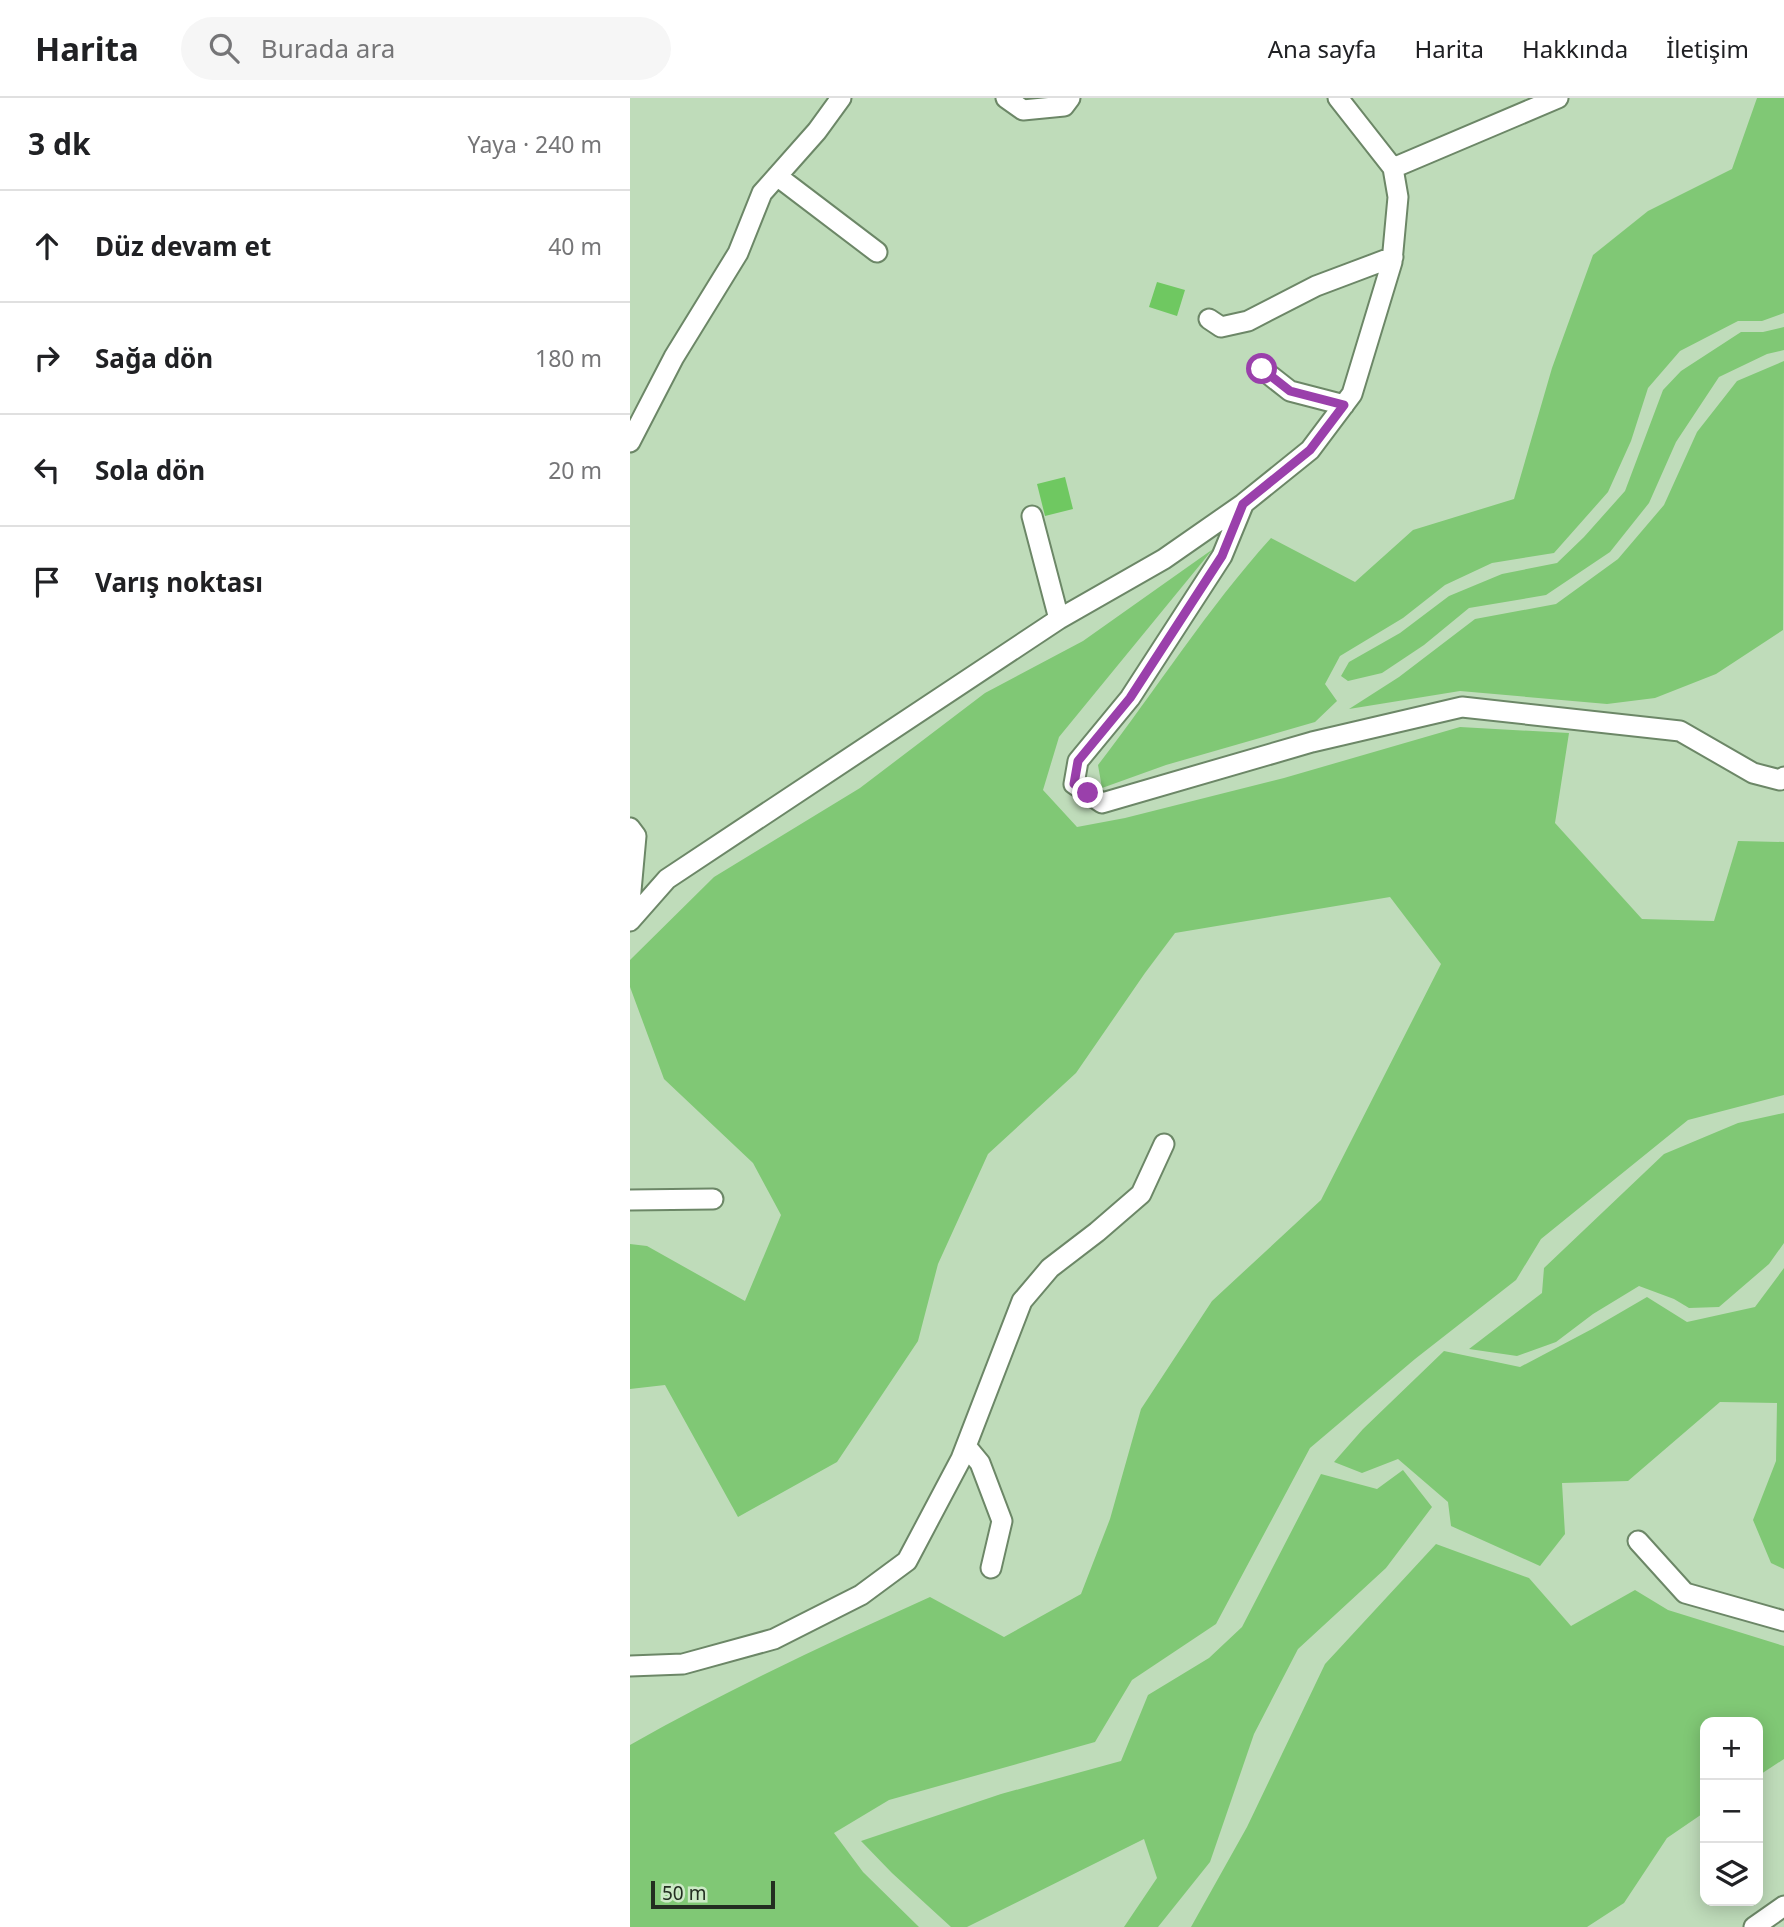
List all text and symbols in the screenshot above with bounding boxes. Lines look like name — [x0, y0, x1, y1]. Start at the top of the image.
search box — [181, 17, 671, 80]
text: Harita — [35, 26, 139, 71]
icon: search — [205, 29, 243, 67]
text: Burada ara — [261, 30, 395, 66]
text: Ana sayfa — [1268, 32, 1377, 65]
text: Harita — [1415, 32, 1484, 65]
text: Hakkında — [1522, 32, 1628, 65]
text: İletişim — [1666, 32, 1749, 65]
text: 3 dk — [28, 123, 91, 164]
text: Yaya · 240 m — [468, 128, 602, 160]
icon: ahead — [28, 227, 66, 265]
text: Düz devam et — [95, 228, 271, 264]
text: 40 m — [548, 230, 602, 262]
icon: right — [28, 339, 66, 377]
text: Sağa dön — [95, 340, 213, 376]
text: 180 m — [535, 342, 602, 374]
route start — [1246, 353, 1277, 384]
icon: left — [28, 451, 66, 489]
text: Sola dön — [95, 452, 205, 488]
text: 20 m — [548, 454, 602, 486]
icon: arrive — [28, 563, 66, 601]
text: Varış noktası — [95, 564, 263, 600]
route end — [1072, 777, 1103, 808]
map controls — [1700, 1717, 1763, 1906]
button: + — [1700, 1717, 1763, 1780]
button: − — [1700, 1780, 1763, 1843]
button: layers — [1700, 1843, 1763, 1906]
scale bar — [651, 1878, 775, 1910]
text: 50 m — [662, 1880, 706, 1906]

